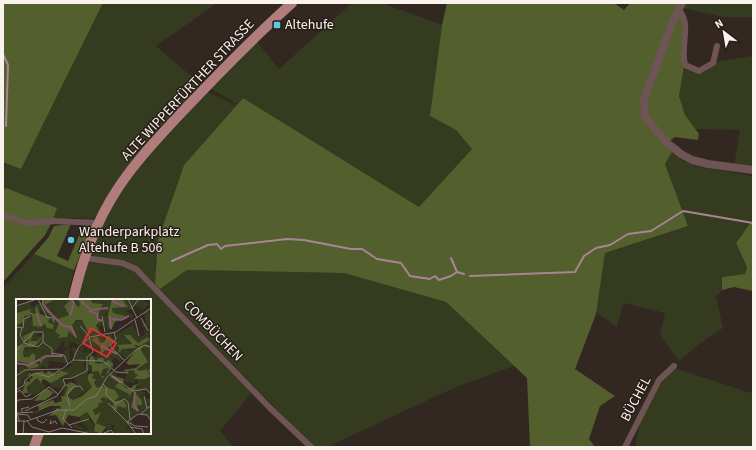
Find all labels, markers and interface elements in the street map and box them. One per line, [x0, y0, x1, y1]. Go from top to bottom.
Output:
north arrow [704, 12, 744, 52]
street label: ALTE WIPPERFÜRTHER STRASSE [117, 15, 259, 165]
place label: Altehufe [285, 15, 334, 35]
text: N [712, 16, 726, 32]
marker: Altehufe [272, 20, 282, 30]
place label: Wanderparkplatz Altehufe B 506 [79, 222, 179, 258]
marker: Wanderparkplatz Altehufe B 506 [66, 235, 76, 245]
street label: COMBÜCHEN [179, 296, 247, 366]
inset map [16, 299, 151, 434]
street label: BÜCHEL [616, 373, 656, 425]

